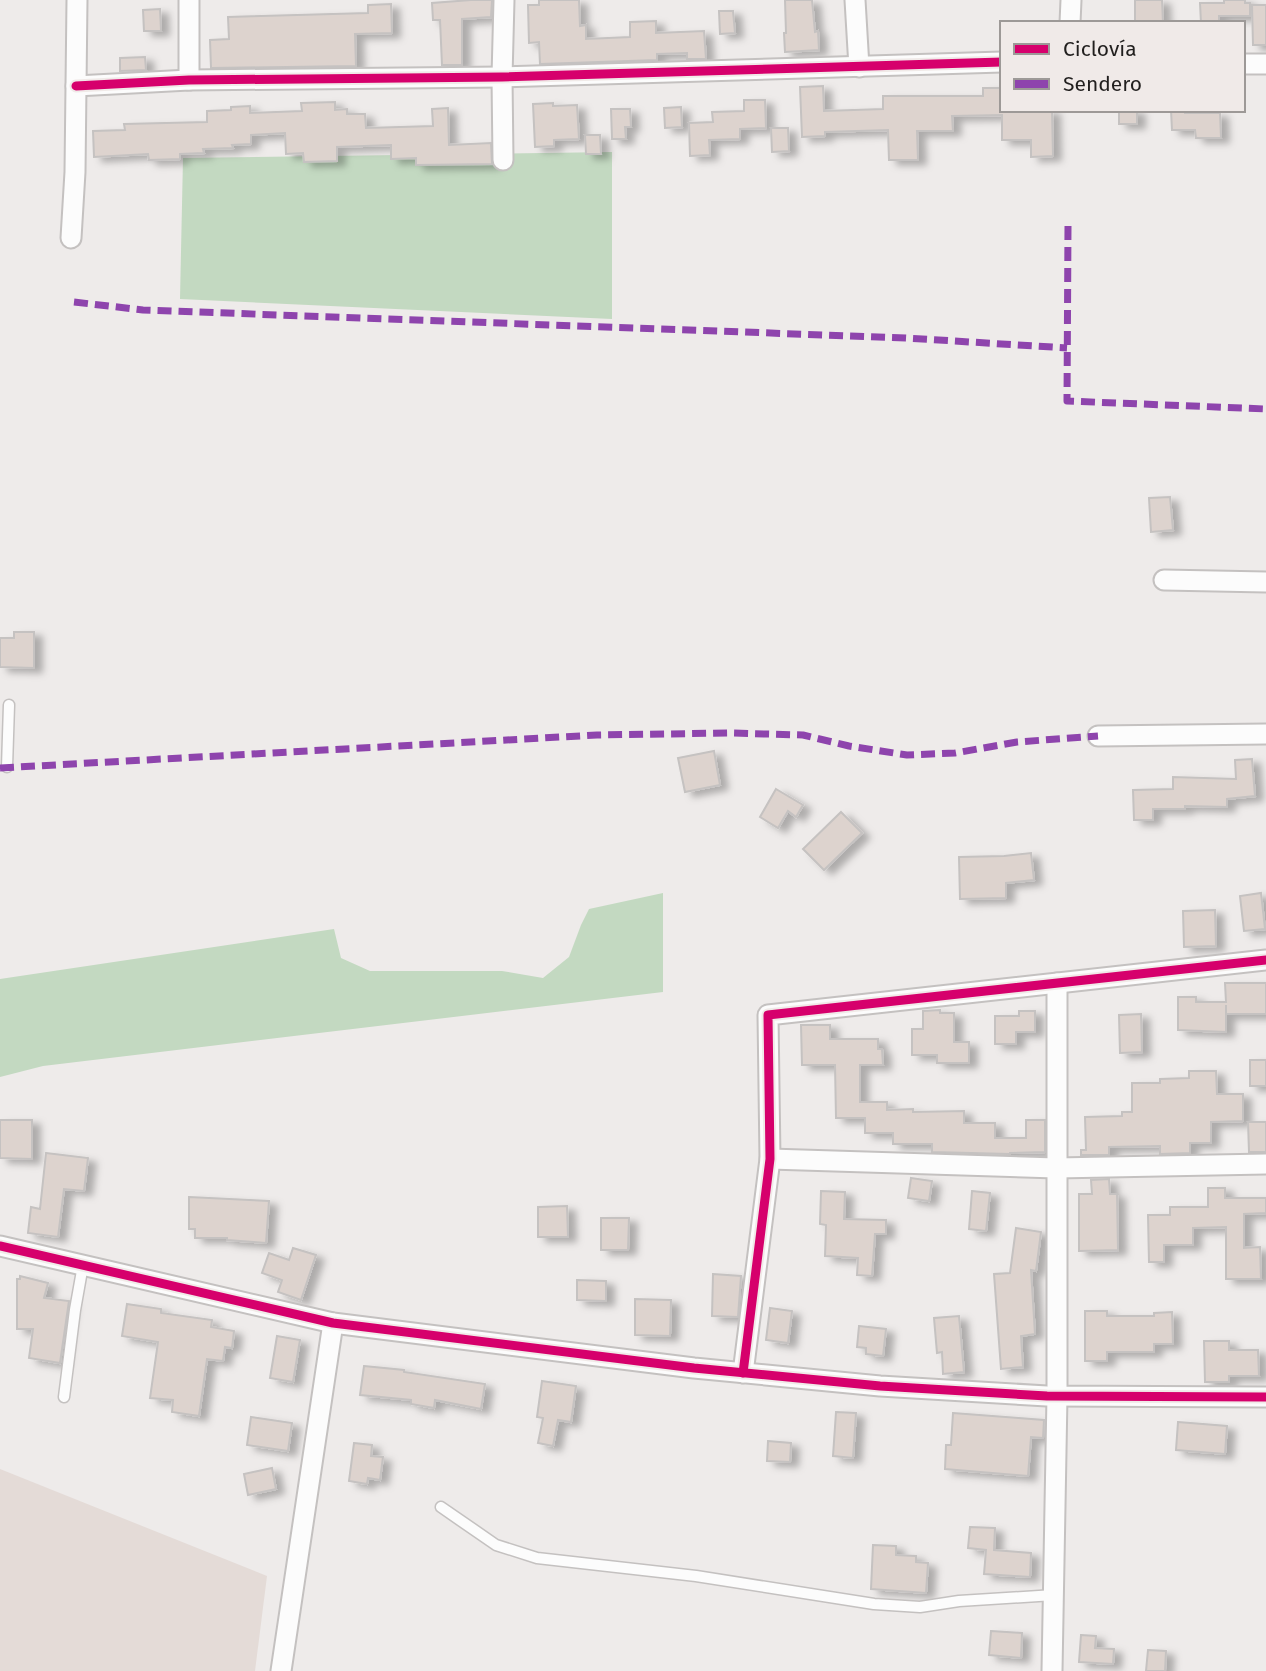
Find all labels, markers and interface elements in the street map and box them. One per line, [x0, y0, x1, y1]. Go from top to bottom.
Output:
legend [1000, 21, 1245, 112]
text: Ciclovía [1063, 36, 1137, 62]
text: Sendero [1063, 71, 1142, 97]

